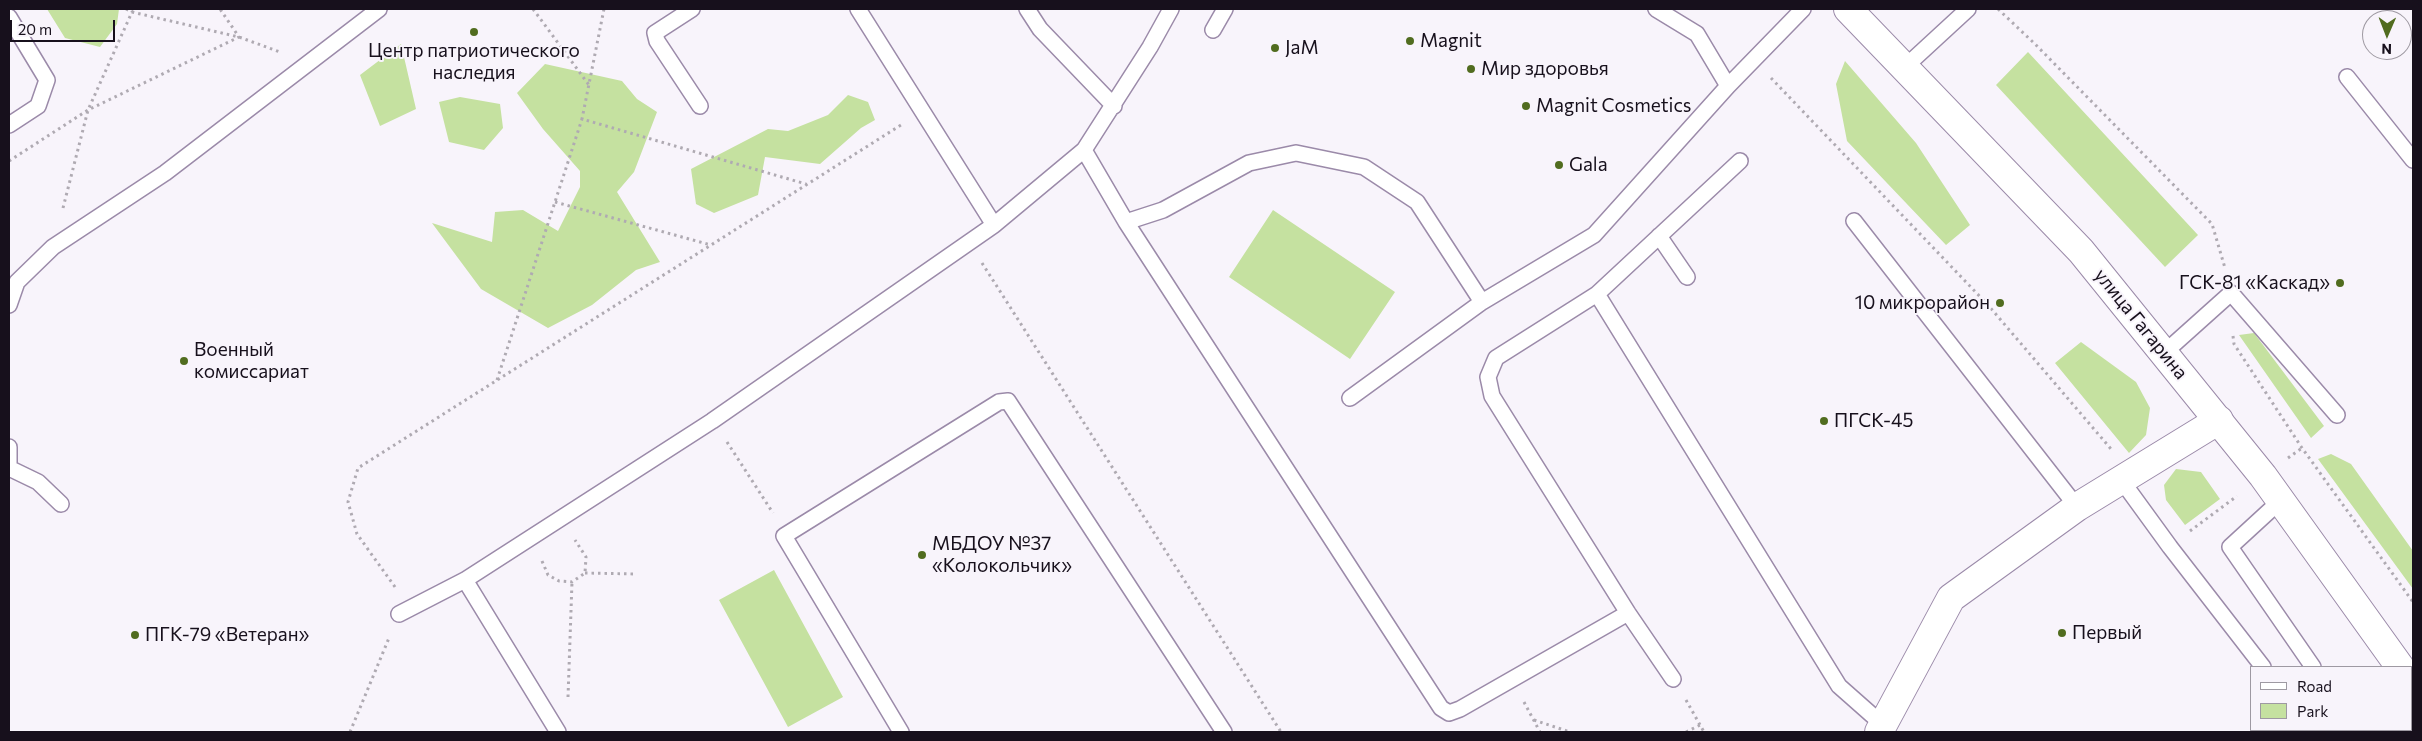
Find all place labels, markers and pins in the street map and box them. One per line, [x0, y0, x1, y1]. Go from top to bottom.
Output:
marker: Центр патриотического наследия [468, 26, 480, 38]
place label: Magnit [1420, 30, 1482, 52]
marker: Magnit [1404, 35, 1416, 47]
place label: JaM [1285, 37, 1319, 59]
place label: Центр патриотического наследия [368, 40, 580, 84]
marker: JaM [1269, 42, 1281, 54]
place label: Мир здоровья [1481, 58, 1609, 80]
marker: Мир здоровья [1465, 63, 1477, 75]
place label: Magnit Cosmetics [1536, 95, 1691, 117]
marker: Magnit Cosmetics [1520, 100, 1532, 112]
place label: Gala [1569, 154, 1608, 176]
marker: Gala [1553, 159, 1565, 171]
place label: ГСК-81 «Каскад» [2179, 272, 2330, 294]
marker: ГСК-81 «Каскад» [2334, 277, 2346, 289]
place label: 10 микрорайон [1855, 292, 1990, 314]
marker: 10 микрорайон [1994, 297, 2006, 309]
place label: Военный комиссариат [194, 339, 309, 383]
marker: Военный комиссариат [178, 355, 190, 367]
place label: ПГСК-45 [1834, 410, 1913, 432]
marker: ПГСК-45 [1818, 415, 1830, 427]
place label: МБДОУ №37 «Колокольчик» [932, 533, 1072, 577]
marker: МБДОУ №37 «Колокольчик» [916, 549, 928, 561]
place label: Первый [2072, 622, 2142, 644]
place label: ПГК-79 «Ветеран» [145, 624, 309, 646]
marker: Первый [2056, 627, 2068, 639]
marker: ПГК-79 «Ветеран» [129, 629, 141, 641]

